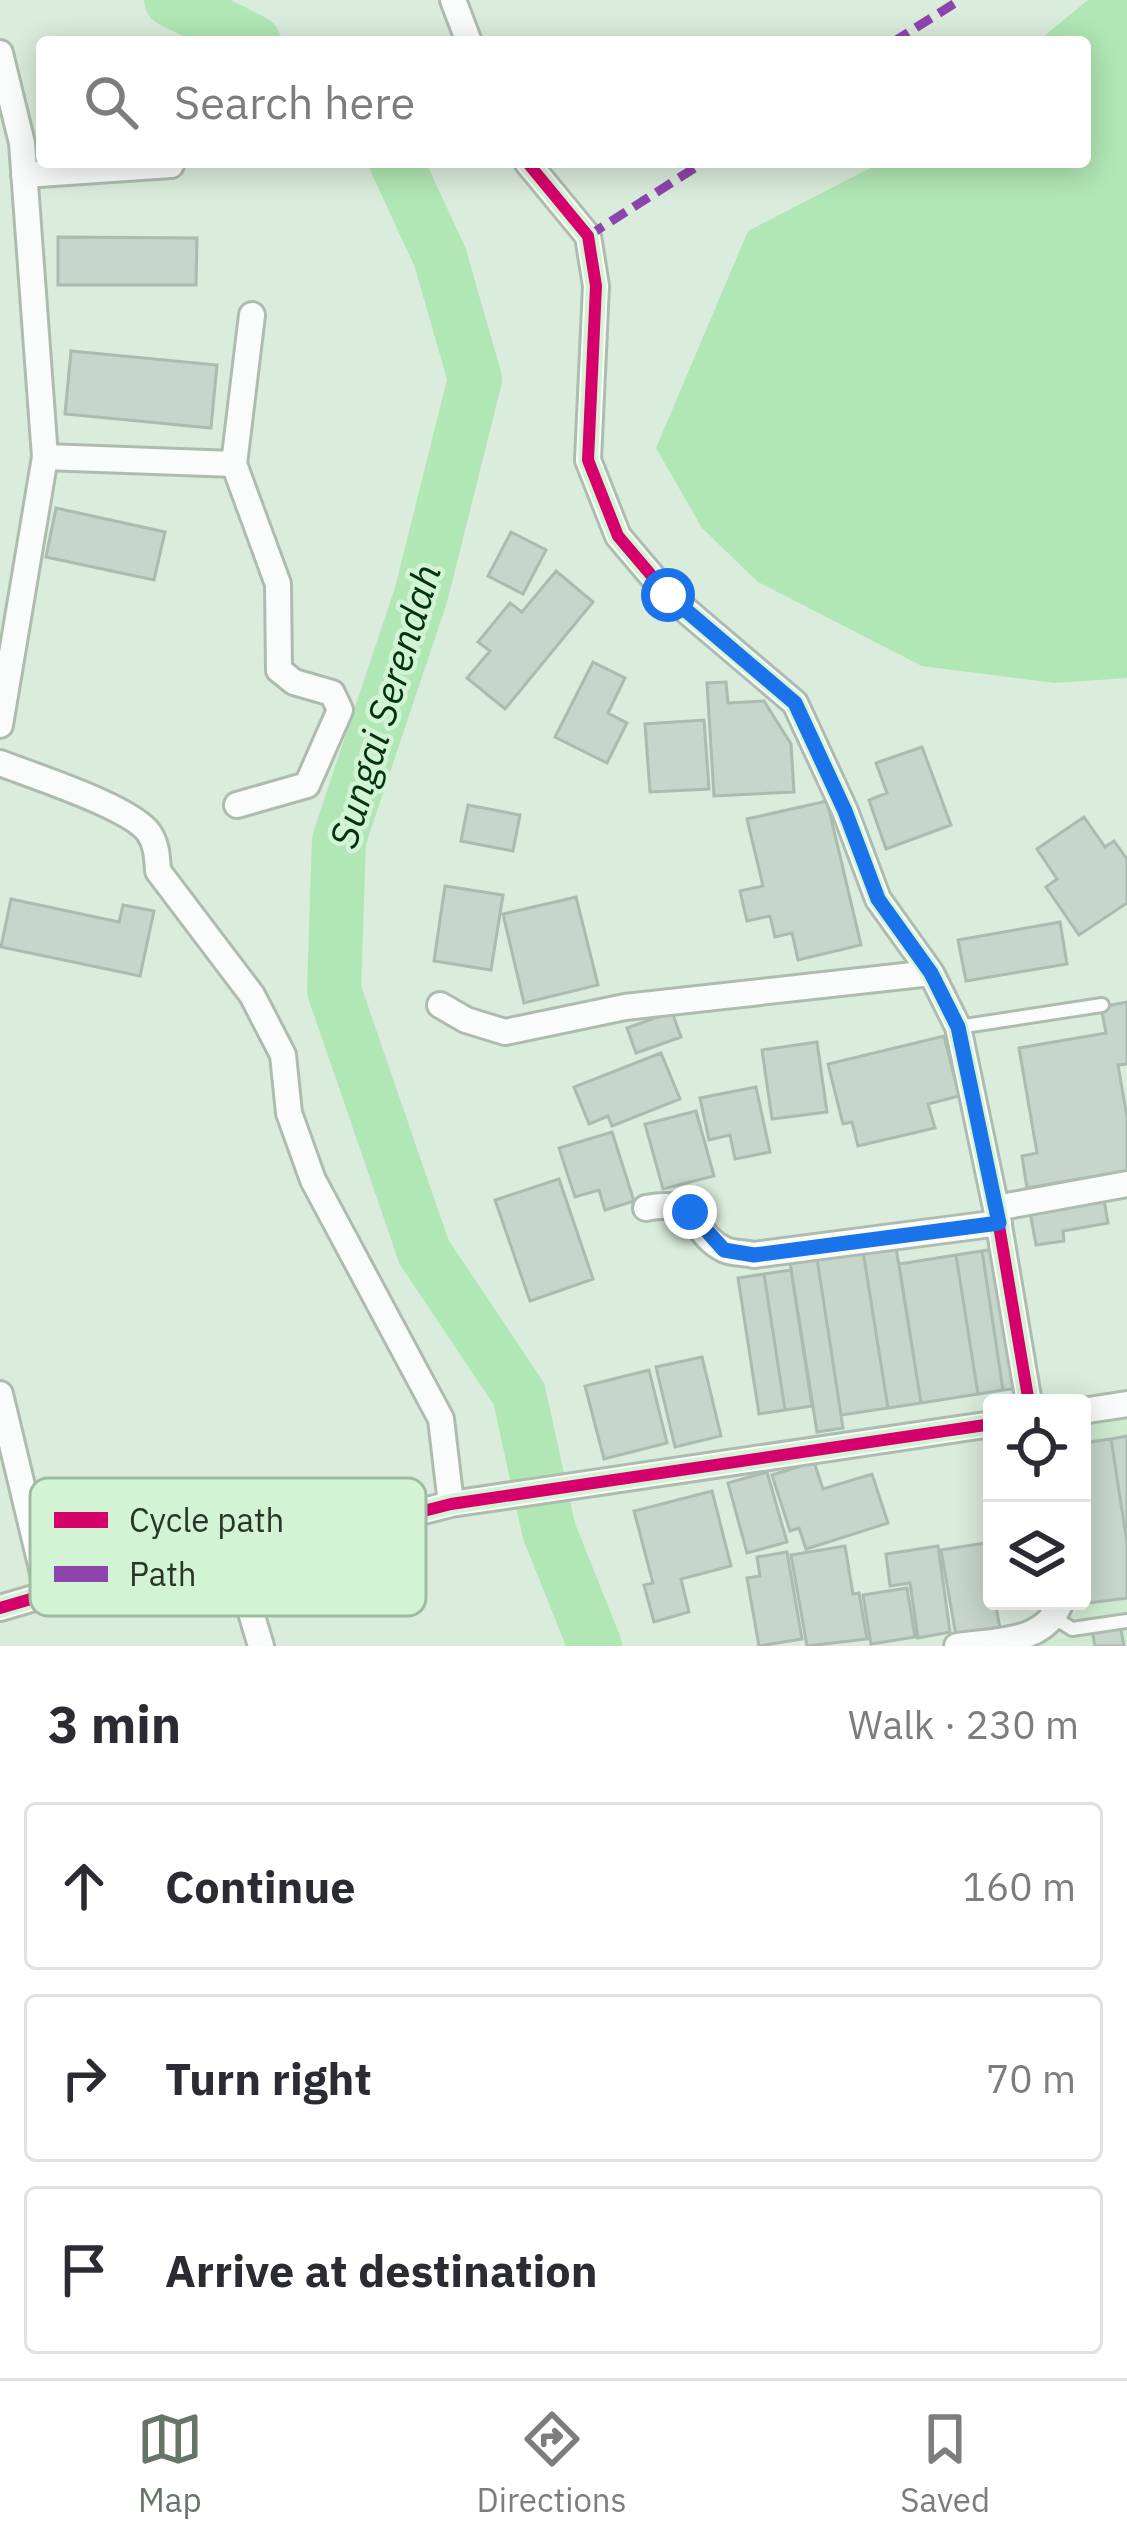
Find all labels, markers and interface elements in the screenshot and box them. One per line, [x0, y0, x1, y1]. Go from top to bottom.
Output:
search box [36, 36, 1091, 168]
icon: search [78, 69, 144, 135]
text: Search here [174, 73, 415, 131]
water label: Sungai Serendah [317, 558, 452, 854]
route start [641, 568, 695, 622]
route end [663, 1185, 717, 1239]
map controls [983, 1394, 1091, 1610]
button: locate [983, 1394, 1091, 1502]
legend [30, 1478, 426, 1616]
text: Cycle path [129, 1498, 284, 1541]
button: layers [983, 1502, 1091, 1610]
text: Path [129, 1552, 197, 1595]
text: 3 min [48, 1691, 181, 1757]
text: Walk · 230 m [848, 1699, 1079, 1750]
icon: ahead [51, 1853, 117, 1919]
text: Continue [165, 1857, 356, 1915]
text: 160 m [963, 1861, 1076, 1912]
icon: right [51, 2045, 117, 2111]
text: Turn right [165, 2049, 372, 2107]
text: 70 m [986, 2053, 1076, 2104]
icon: arrive [51, 2237, 117, 2303]
text: Arrive at destination [165, 2241, 598, 2299]
tab: Map [137, 2406, 203, 2521]
tab: Directions [477, 2406, 627, 2521]
tab: Saved [900, 2406, 990, 2521]

